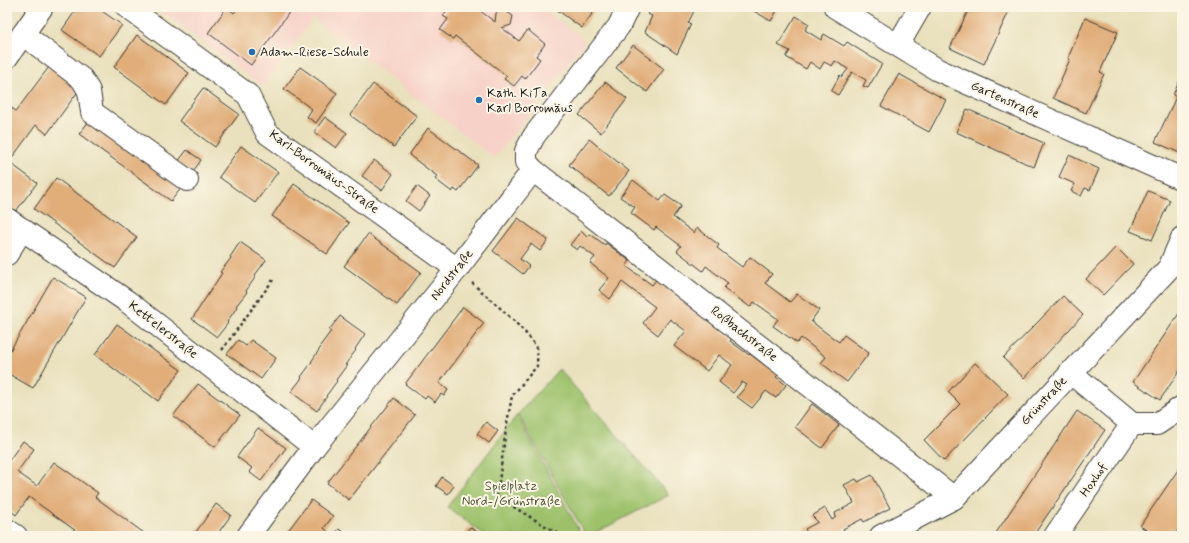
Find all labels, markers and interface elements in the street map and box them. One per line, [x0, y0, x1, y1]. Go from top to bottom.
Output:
place label: Adam-Riese-Schule [260, 44, 369, 61]
marker: Adam-Riese-Schule [247, 47, 257, 57]
street label: Gartenstraße [968, 77, 1042, 123]
place label: Kath. KiTa Karl Borromäus [487, 85, 573, 117]
marker: Kath. KiTa Karl Borromäus [474, 95, 484, 105]
street label: Karl-Borromäus-Straße [266, 126, 382, 218]
street label: Nordstraße [427, 246, 477, 304]
street label: Kettelerstraße [125, 297, 201, 363]
street label: Roßbachstraße [707, 302, 781, 366]
street label: Grünstraße [1017, 373, 1071, 429]
street label: Hoxhof [1076, 459, 1112, 500]
park label: Spielplatz Nord-/Grünstraße [462, 478, 560, 510]

